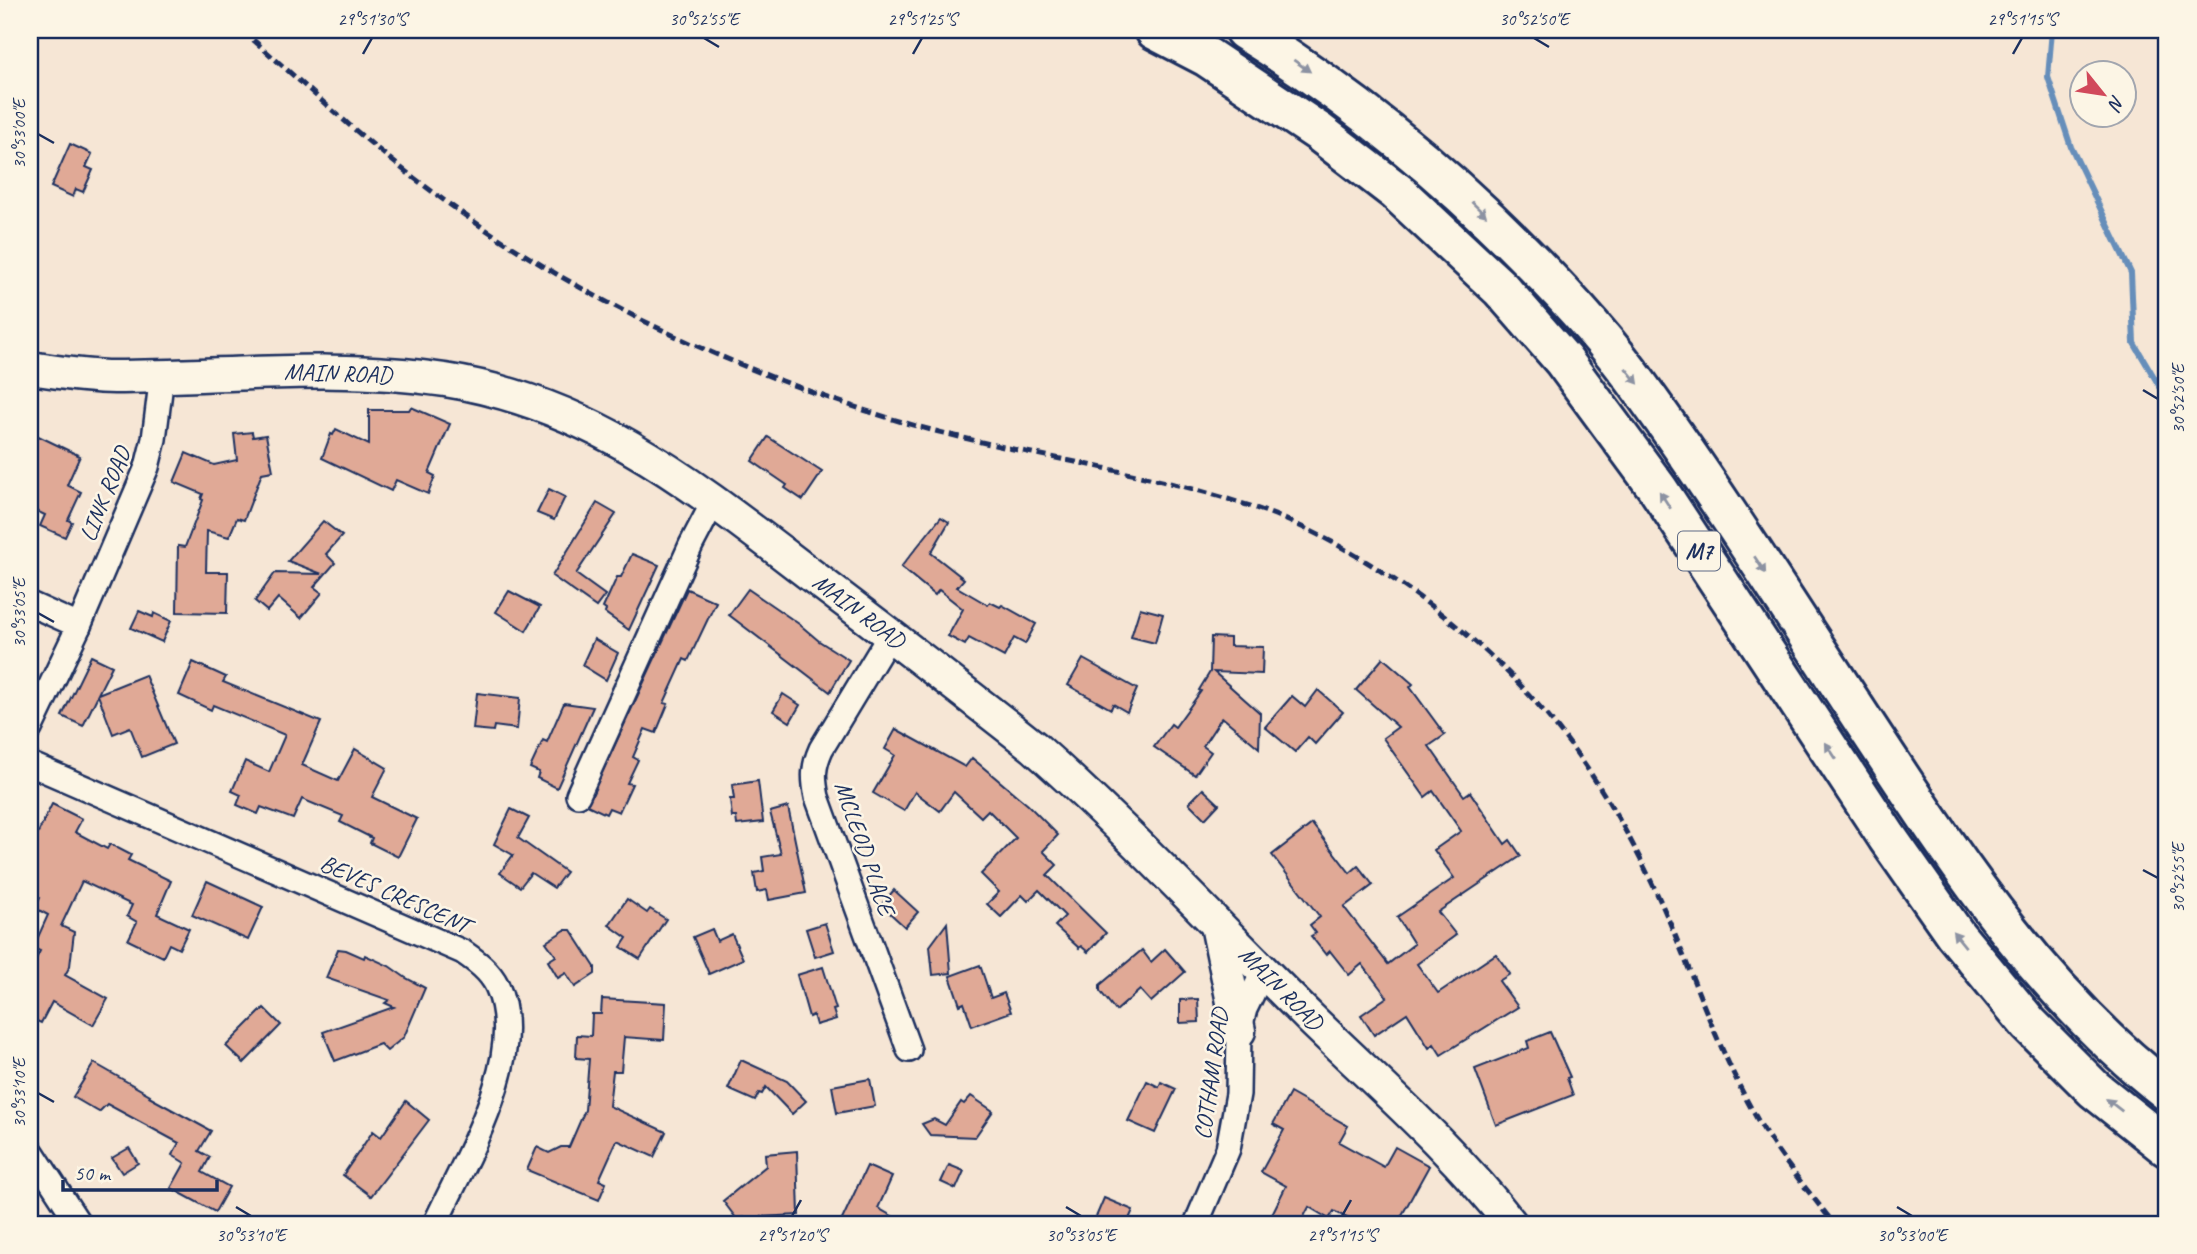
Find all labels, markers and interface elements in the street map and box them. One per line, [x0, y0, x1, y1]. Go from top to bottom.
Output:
text: 29°51'30"S [338, 8, 410, 30]
text: 30°52'55"E [669, 8, 741, 30]
text: 29°51'25"S [888, 8, 960, 30]
text: 30°52'50"E [1499, 8, 1571, 30]
text: 29°51'15"S [1988, 8, 2060, 30]
one-way arrow [1293, 59, 1311, 73]
north arrow [2068, 60, 2138, 130]
text: N [2102, 91, 2130, 116]
text: 30°53'00"E [8, 97, 30, 169]
one-way arrow [1470, 200, 1487, 216]
street label: MAIN ROAD [284, 356, 394, 390]
text: 30°52'50"E [2167, 362, 2189, 434]
one-way arrow [1624, 368, 1639, 385]
street label: LINK ROAD [72, 440, 138, 546]
one-way arrow [1659, 490, 1672, 509]
road number: M7 [1678, 531, 1720, 570]
one-way arrow [1753, 555, 1766, 574]
street label: MAIN ROAD [807, 567, 913, 657]
text: 30°53'05"E [8, 576, 30, 648]
one-way arrow [1824, 741, 1837, 761]
street label: MCLEOD PLACE [828, 777, 903, 922]
text: 30°52'55"E [2167, 841, 2189, 913]
street label: BEVES CRESCENT [316, 848, 480, 943]
one-way arrow [1951, 930, 1966, 948]
street label: MAIN ROAD [1232, 939, 1331, 1038]
street label: COTHAM ROAD [1187, 1004, 1235, 1141]
text: 30°53'10"E [8, 1056, 30, 1128]
one-way arrow [2105, 1097, 2123, 1112]
scale bar [63, 1149, 217, 1193]
text: 50 m [74, 1160, 112, 1186]
text: 30°53'10"E [216, 1224, 288, 1246]
text: 29°51'20"S [758, 1224, 830, 1246]
text: 30°53'05"E [1046, 1224, 1118, 1246]
text: 29°51'15"S [1308, 1224, 1380, 1246]
text: 30°53'00"E [1877, 1224, 1949, 1246]

